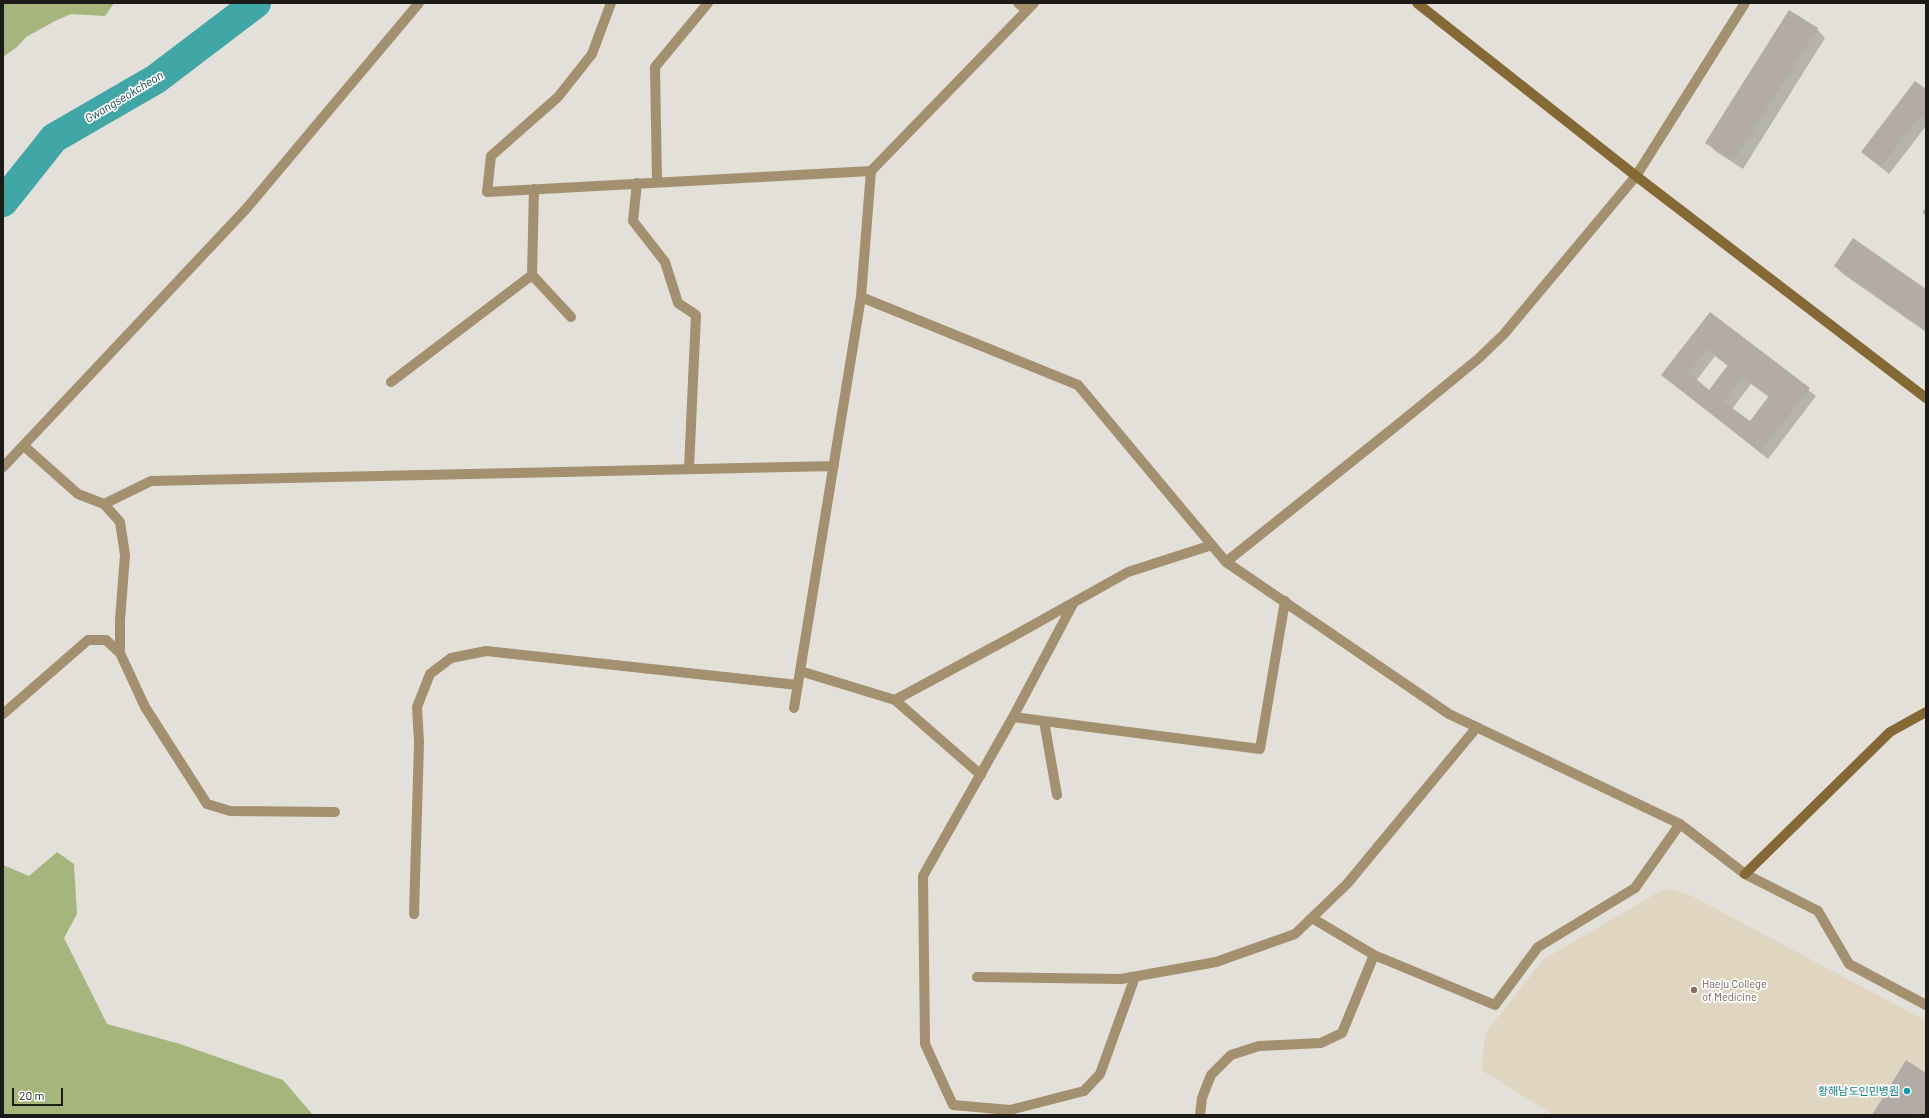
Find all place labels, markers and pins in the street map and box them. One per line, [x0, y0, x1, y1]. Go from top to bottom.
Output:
place label: Haeju College of Medicine [1702, 977, 1767, 1003]
marker: Haeju College of Medicine [1689, 985, 1699, 995]
place label: 황해남도인민병원 [1818, 1084, 1899, 1098]
marker: 황해남도인민병원 [1902, 1086, 1912, 1096]

